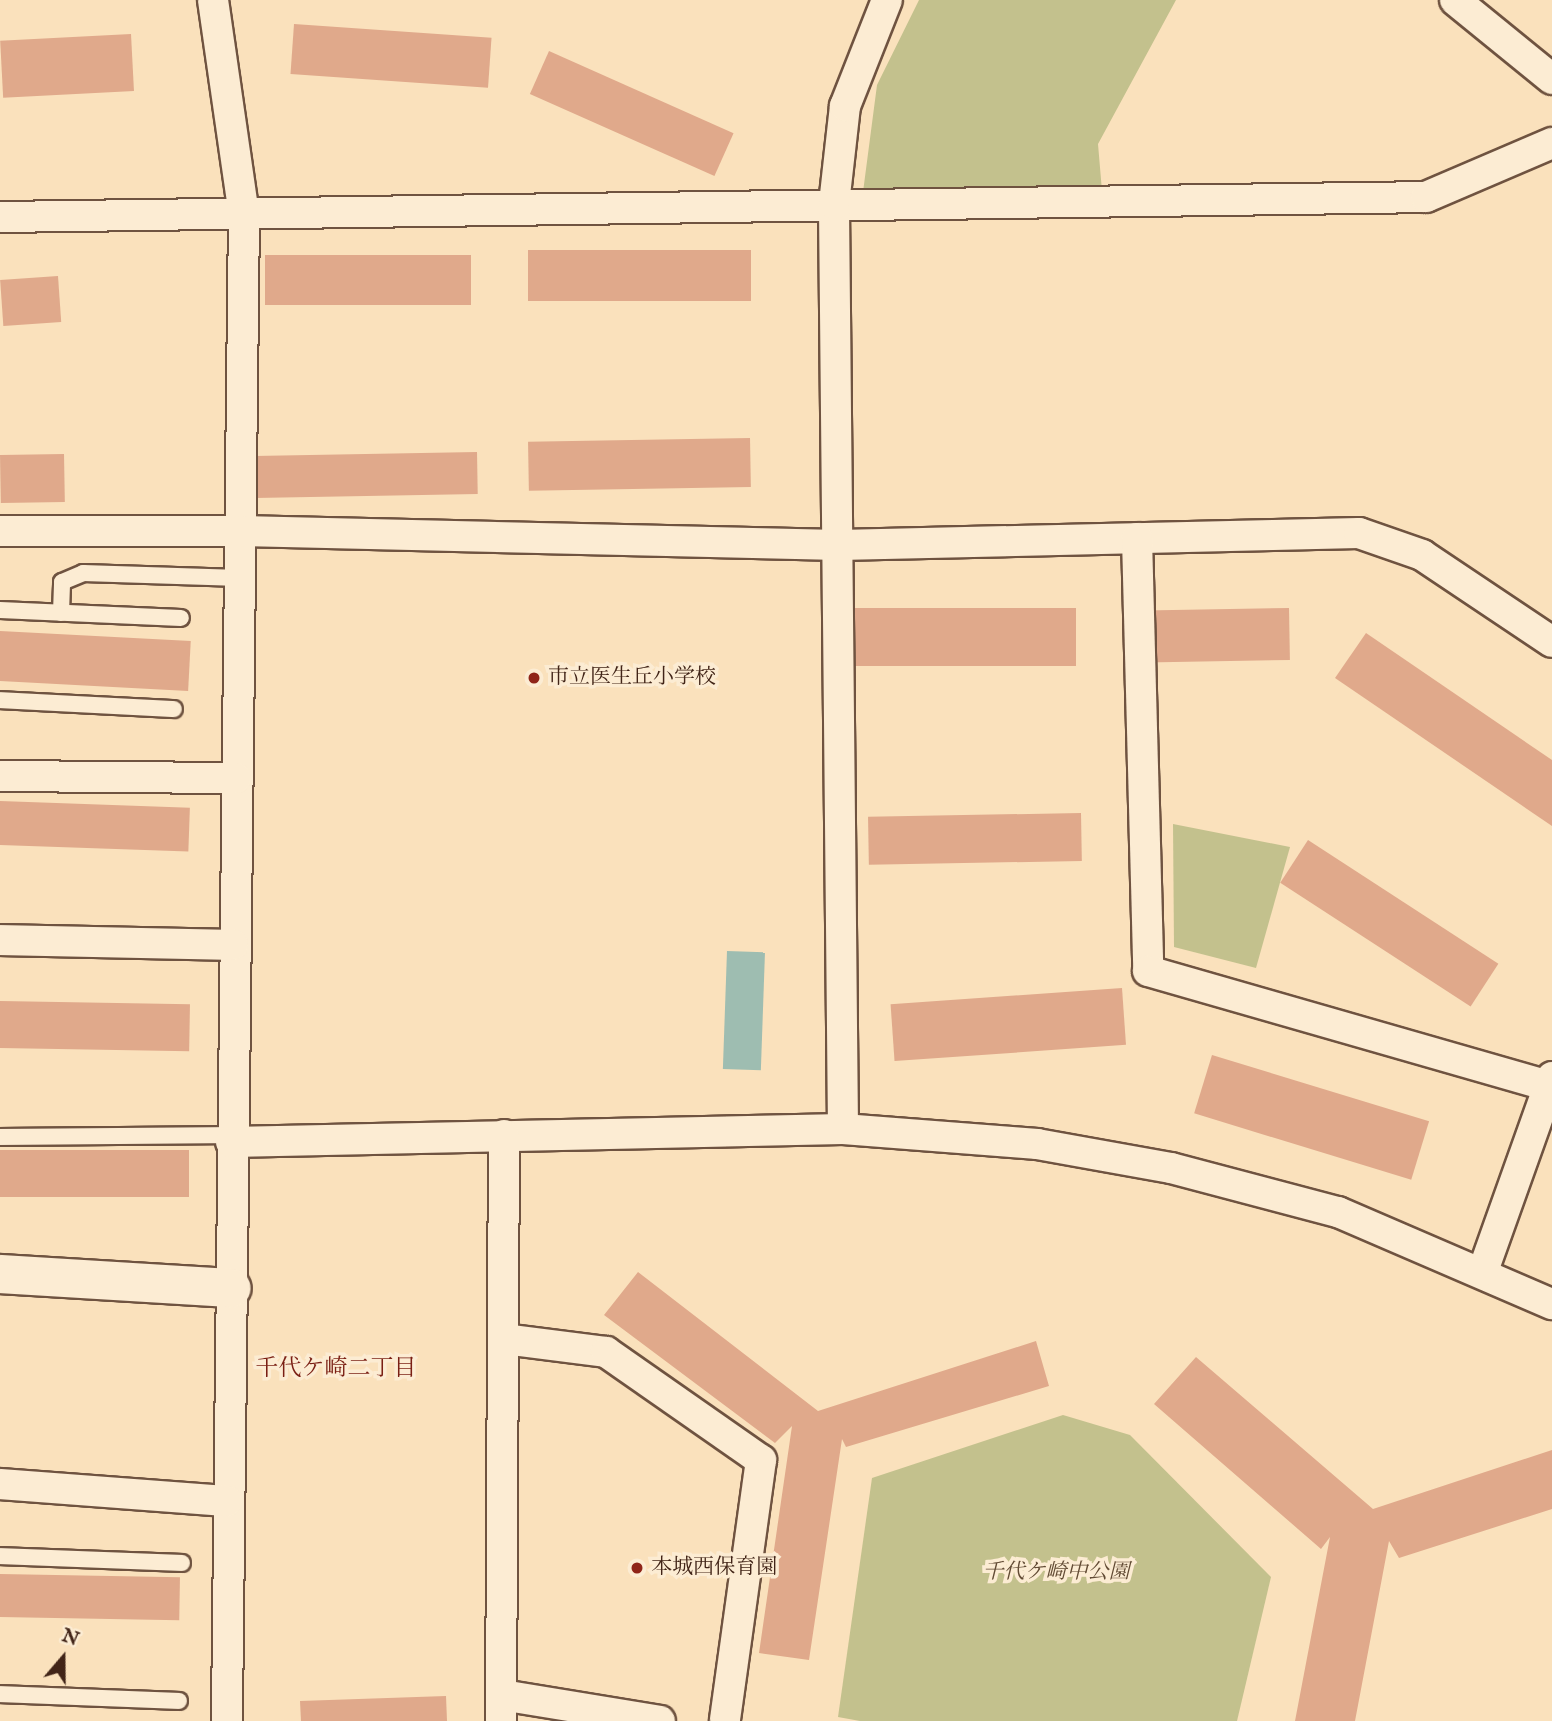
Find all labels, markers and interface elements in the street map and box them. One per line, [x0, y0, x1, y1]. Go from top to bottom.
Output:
place label: 市立医生丘小学校 [548, 665, 716, 691]
marker: 市立医生丘小学校 [526, 670, 542, 686]
district label: 千代ケ崎二丁目 [256, 1355, 416, 1383]
place label: 本城西保育園 [651, 1555, 777, 1581]
marker: 本城西保育園 [629, 1560, 645, 1576]
park label: 千代ケ崎中公園 [983, 1560, 1129, 1586]
north arrow [28, 1623, 98, 1693]
text: N [58, 1624, 82, 1652]

